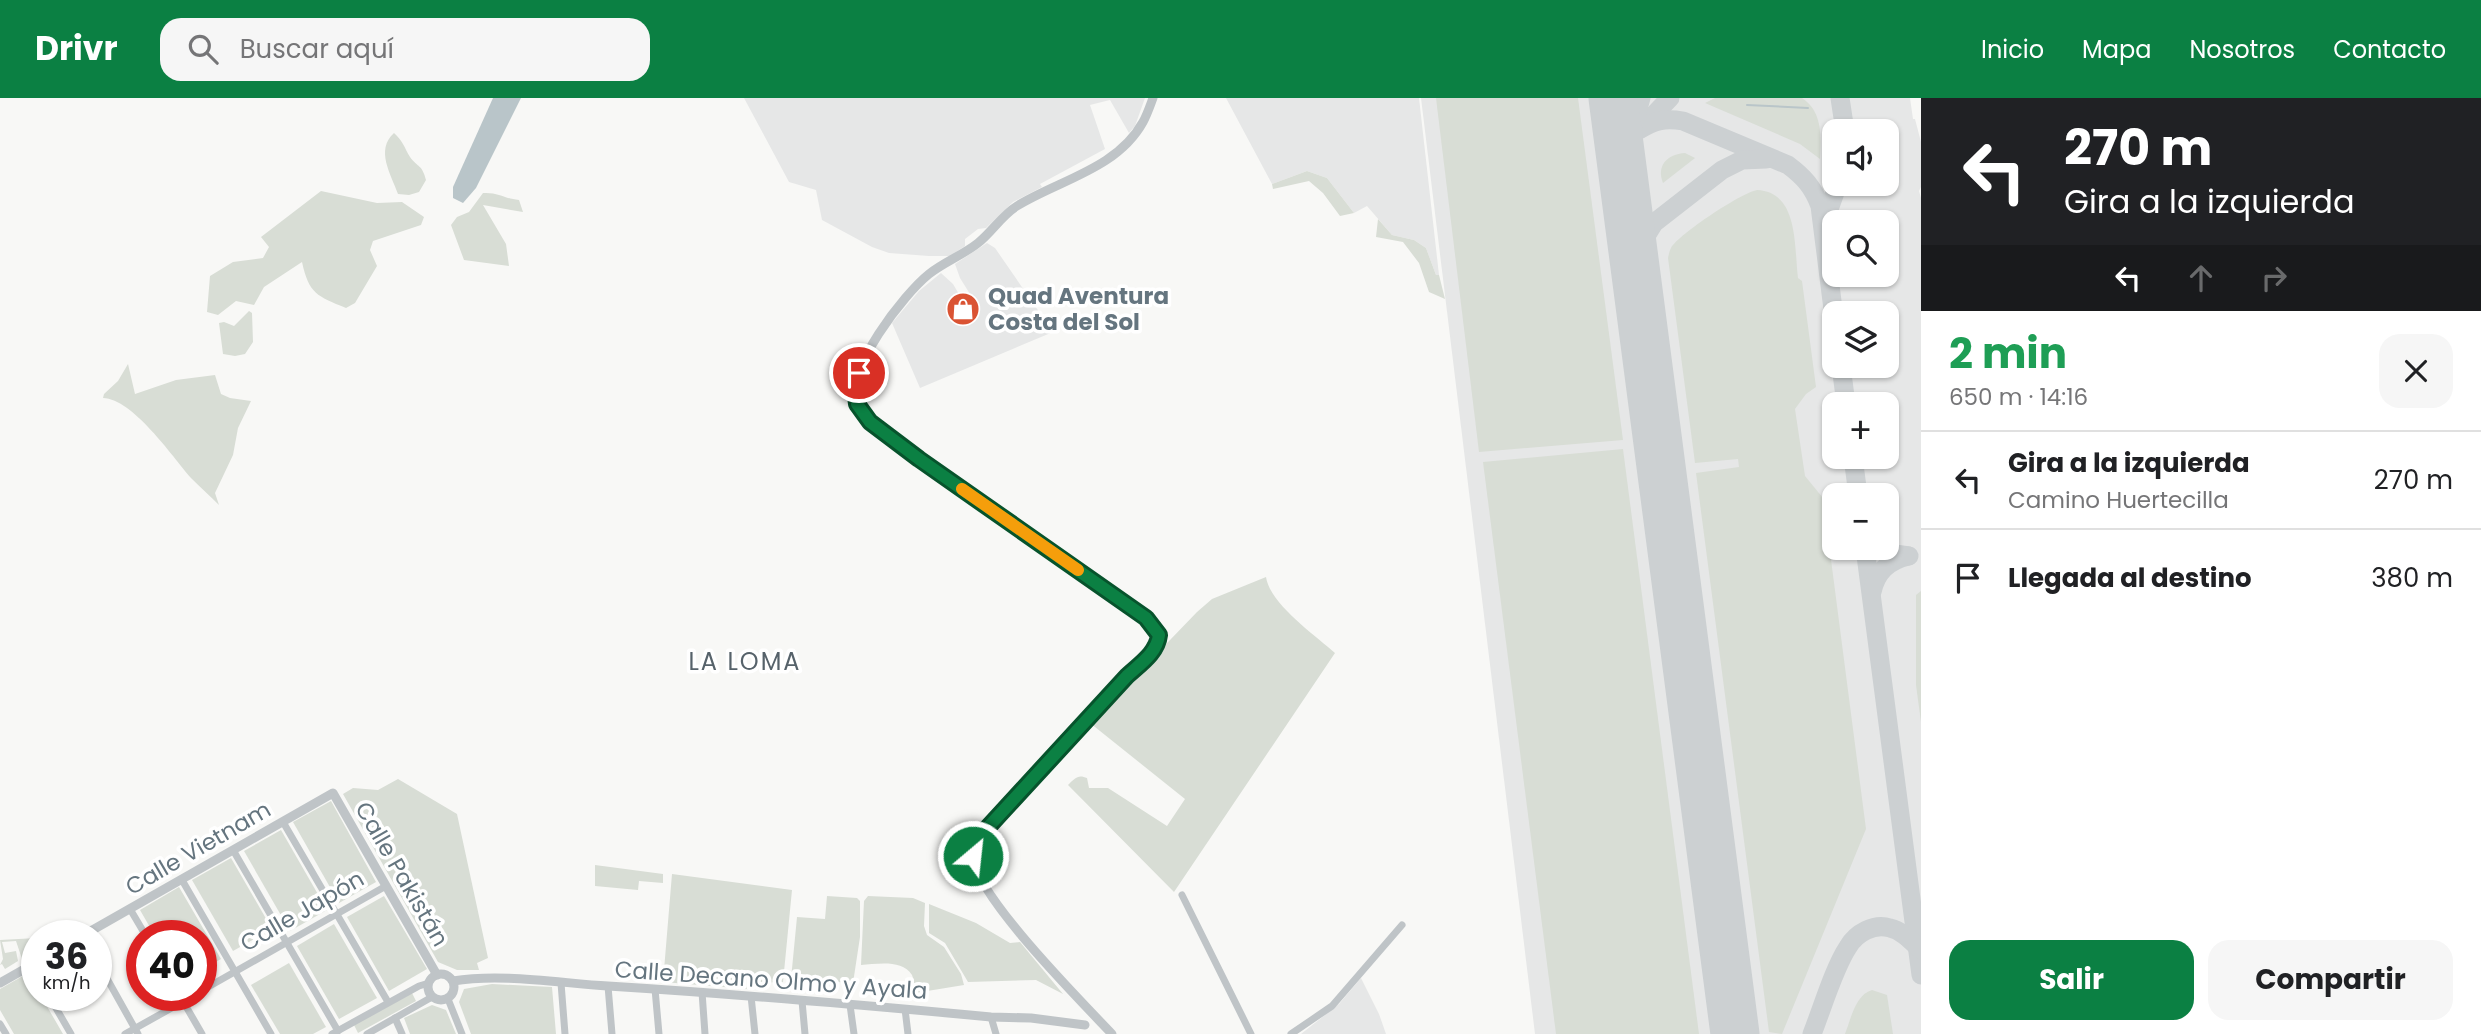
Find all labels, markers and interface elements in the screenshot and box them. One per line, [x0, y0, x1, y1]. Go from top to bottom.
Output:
search box [160, 18, 650, 81]
text: Drivr [35, 25, 118, 72]
icon: search [184, 30, 222, 68]
text: Buscar aquí [240, 31, 394, 67]
text: Inicio [1981, 33, 2044, 66]
text: Mapa [2082, 33, 2151, 66]
text: Nosotros [2189, 33, 2295, 66]
text: Contacto [2333, 33, 2446, 66]
text: 270 m [2064, 114, 2212, 182]
map controls [1822, 119, 1899, 560]
button: sound [1822, 119, 1899, 196]
icon: left [1949, 126, 2040, 217]
text: Gira a la izquierda [2064, 179, 2355, 224]
button: search [1822, 210, 1899, 287]
icon: left [2109, 259, 2147, 297]
icon: ahead [2182, 259, 2220, 297]
icon: right [2255, 259, 2293, 297]
place label: Quad Aventura Costa del Sol [988, 280, 1169, 338]
shop icon: Quad Aventura Costa del Sol [944, 290, 982, 328]
button: layers [1822, 301, 1899, 378]
text: 2 min [1949, 324, 2067, 383]
button: close [2379, 334, 2453, 408]
pin [829, 343, 889, 403]
icon: arrive [840, 354, 878, 392]
text: 650 m · 14:16 [1949, 381, 2088, 413]
button: + [1822, 392, 1899, 469]
text: Gira a la izquierda [2008, 445, 2250, 481]
icon: left [1949, 461, 1987, 499]
text: 270 m [2374, 462, 2453, 498]
button: − [1822, 483, 1899, 560]
text: Camino Huertecilla [2008, 484, 2229, 516]
icon: arrive [1949, 559, 1987, 597]
text: Llegada al destino [2008, 560, 2252, 596]
text: 380 m [2371, 560, 2453, 596]
district label: LA LOMA [688, 645, 802, 678]
street label: Calle Vietnam [119, 793, 277, 903]
street label: Calle Pakistán [348, 796, 456, 952]
position arrow [936, 819, 1010, 893]
street label: Calle Japón [234, 863, 370, 959]
speed limit sign: 40 [126, 920, 217, 1011]
text: 36 [45, 932, 88, 981]
button: Salir [1949, 940, 2194, 1020]
button: Compartir [2208, 940, 2453, 1020]
street label: Calle Decano Olmo y Ayala [614, 953, 928, 1007]
text: km/h [43, 970, 90, 995]

